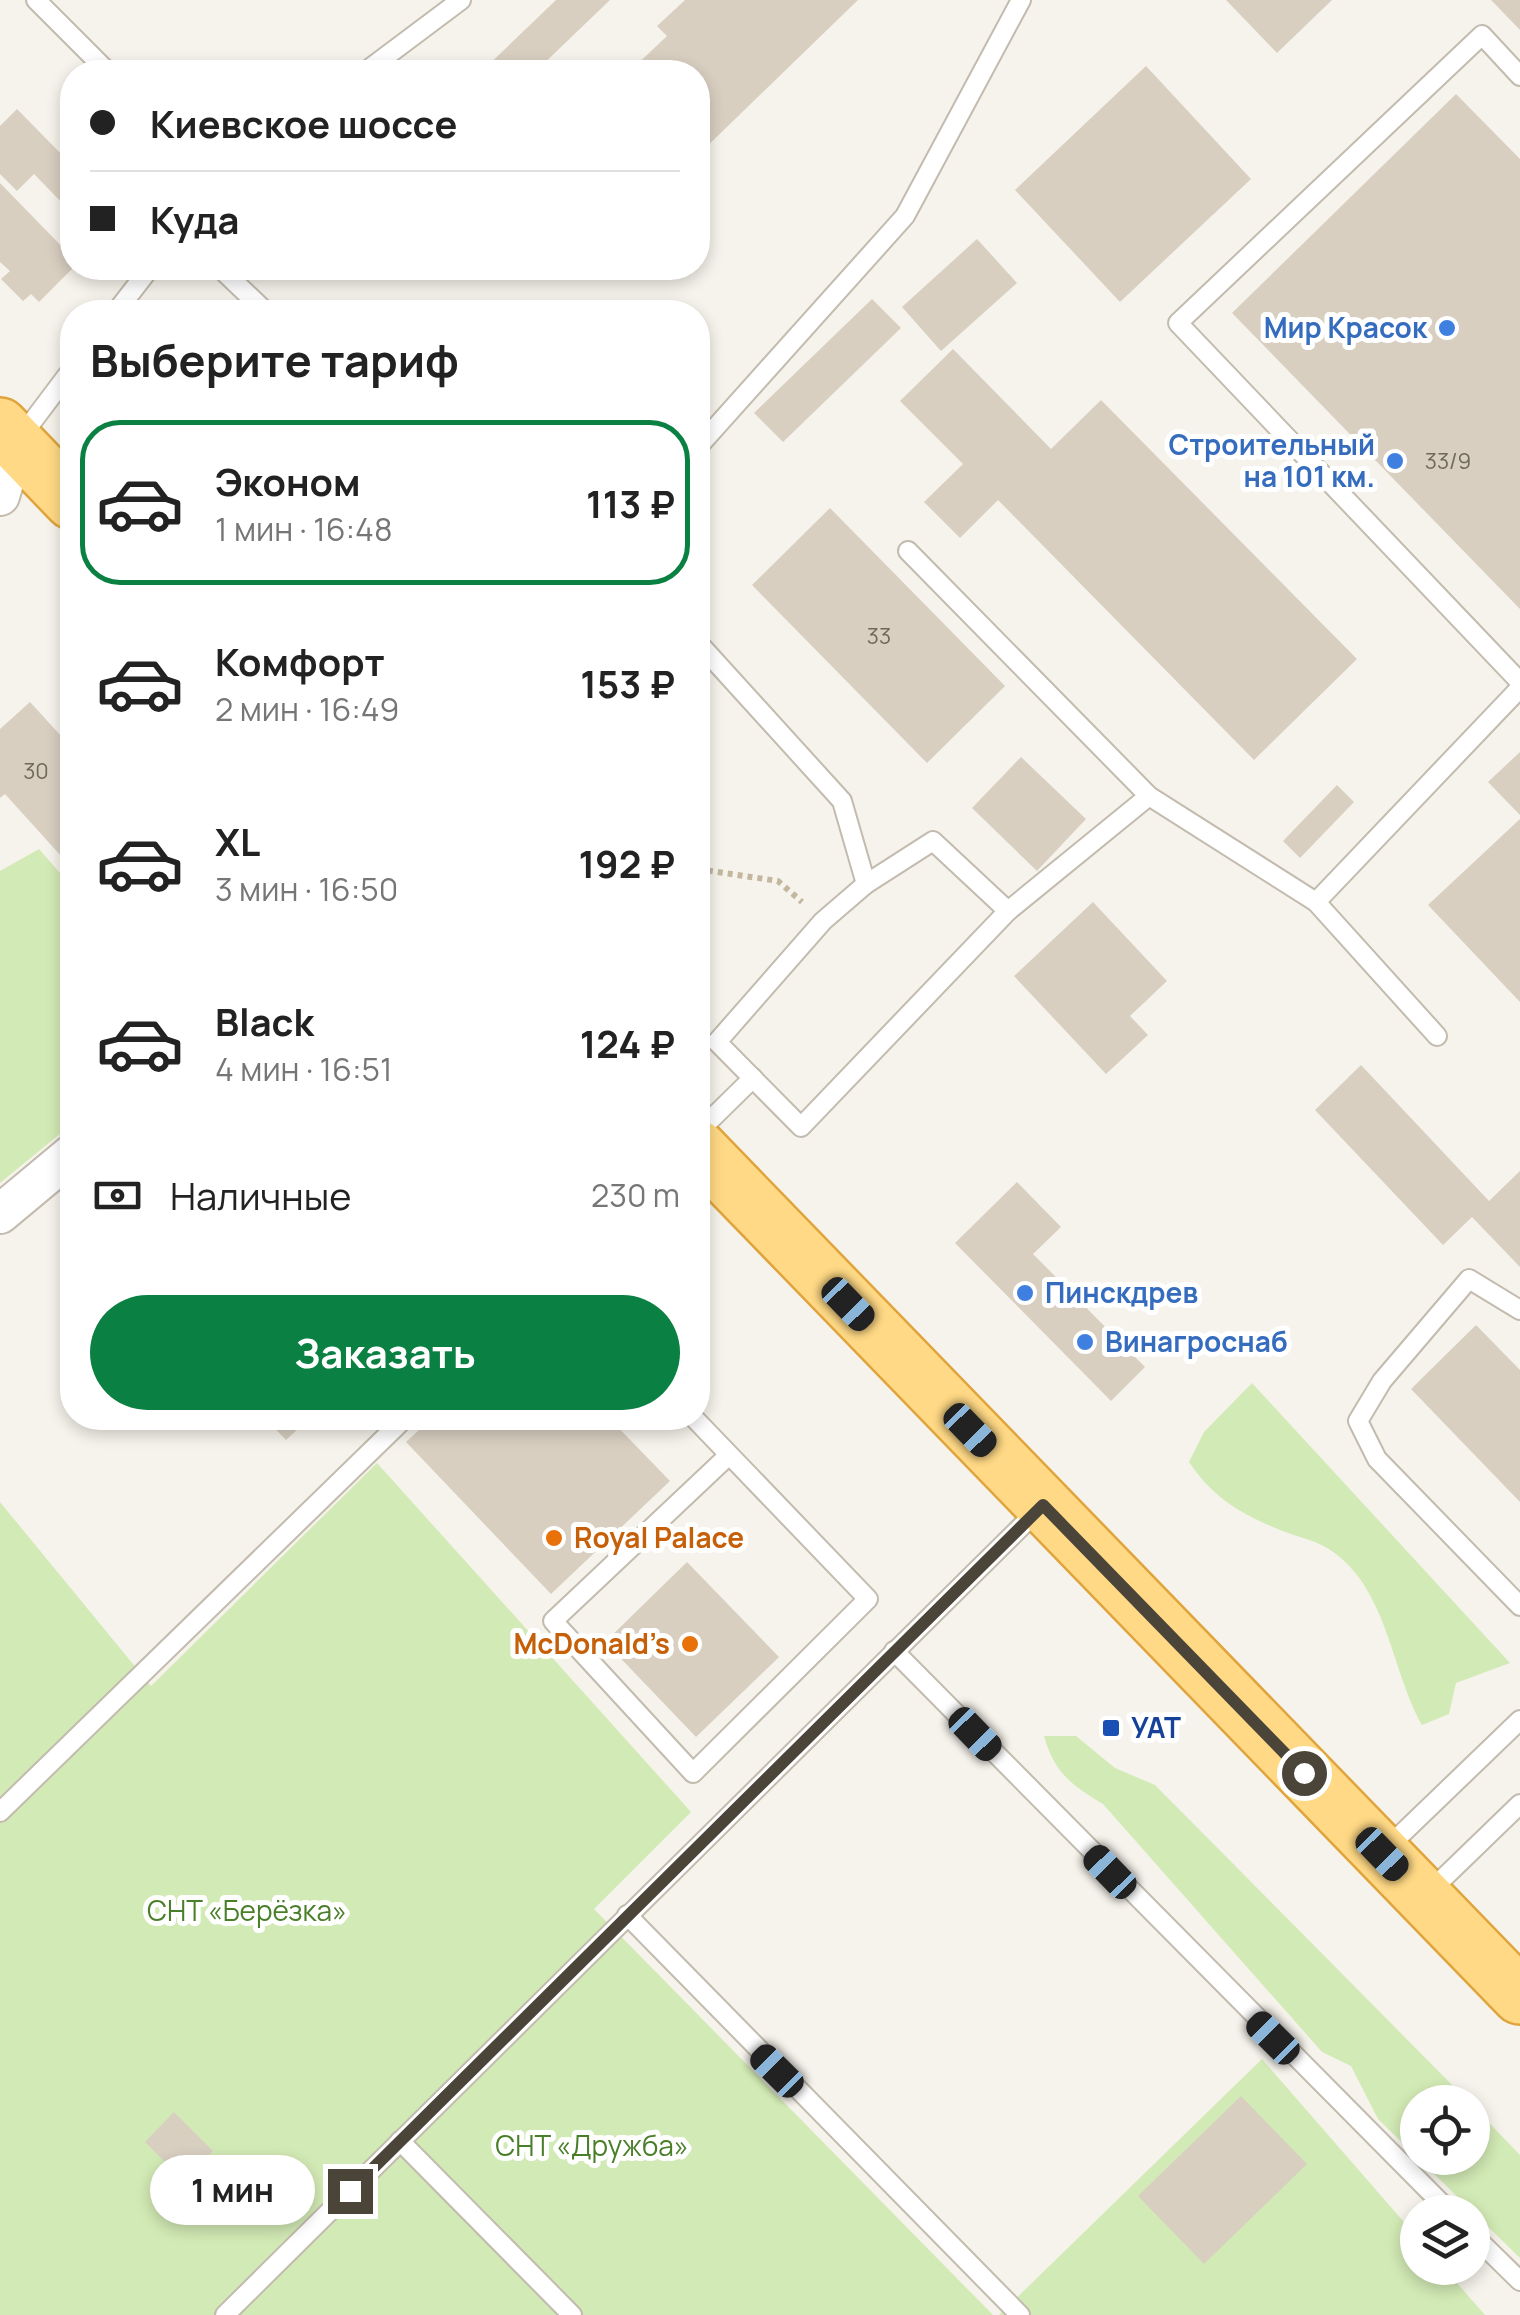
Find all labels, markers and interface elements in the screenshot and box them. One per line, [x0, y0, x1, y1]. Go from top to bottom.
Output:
text: Киевское шоссе [150, 97, 457, 149]
text: Куда [150, 193, 239, 245]
place label: Мир Красок [1264, 308, 1428, 346]
marker: Мир Красок [1436, 317, 1458, 339]
text: Выберите тариф [90, 329, 459, 391]
place label: Строительный на 101 км. [1169, 425, 1375, 495]
house number: 33/9 [1425, 446, 1471, 476]
marker: Строительный на 101 км. [1384, 450, 1406, 472]
text: Эконом [215, 455, 361, 507]
icon: car [95, 458, 185, 548]
text: 113 ₽ [586, 477, 675, 529]
text: 1 мин · 16:48 [215, 507, 393, 551]
house number: 33 [867, 621, 891, 651]
text: Комфорт [215, 635, 385, 687]
icon: car [95, 638, 185, 728]
text: 153 ₽ [580, 657, 675, 709]
text: 2 мин · 16:49 [215, 687, 399, 731]
house number: 30 [23, 756, 49, 786]
text: XL [215, 815, 260, 867]
icon: car [95, 818, 185, 908]
text: 192 ₽ [578, 837, 675, 889]
text: 3 мин · 16:50 [215, 867, 398, 911]
text: Black [215, 995, 314, 1047]
icon: car [95, 998, 185, 1088]
text: 124 ₽ [580, 1017, 675, 1069]
text: 4 мин · 16:51 [215, 1047, 392, 1091]
icon: cash [90, 1168, 145, 1223]
text: Наличные [170, 1169, 351, 1221]
text: 230 m [591, 1173, 680, 1217]
car [816, 1272, 880, 1336]
place label: Пинскдрев [1045, 1273, 1198, 1311]
marker: Пинскдрев [1014, 1282, 1036, 1304]
button: Заказать [90, 1295, 680, 1410]
place label: Винагроснаб [1105, 1322, 1288, 1360]
marker: Винагроснаб [1074, 1331, 1096, 1353]
car [938, 1398, 1002, 1462]
place label: Royal Palace [574, 1518, 744, 1556]
marker: Royal Palace [543, 1527, 565, 1549]
place label: McDonald’s [513, 1624, 670, 1662]
marker: McDonald’s [679, 1633, 701, 1655]
car [943, 1702, 1007, 1766]
place label: УАТ [1131, 1708, 1181, 1746]
marker: УАТ [1100, 1717, 1122, 1739]
route start [1282, 1751, 1327, 1796]
car [1350, 1822, 1414, 1886]
car [1078, 1840, 1142, 1904]
park label: СНТ «Берёзка» [147, 1891, 347, 1929]
car [1241, 2006, 1305, 2070]
car [745, 2039, 809, 2103]
map controls [1400, 2085, 1490, 2285]
button: locate [1400, 2085, 1490, 2175]
park label: СНТ «Дружба» [495, 2126, 689, 2164]
callout: 1 мин [150, 2156, 315, 2226]
text: 1 мин [191, 2168, 274, 2212]
route end [328, 2169, 373, 2214]
button: layers [1400, 2195, 1490, 2285]

